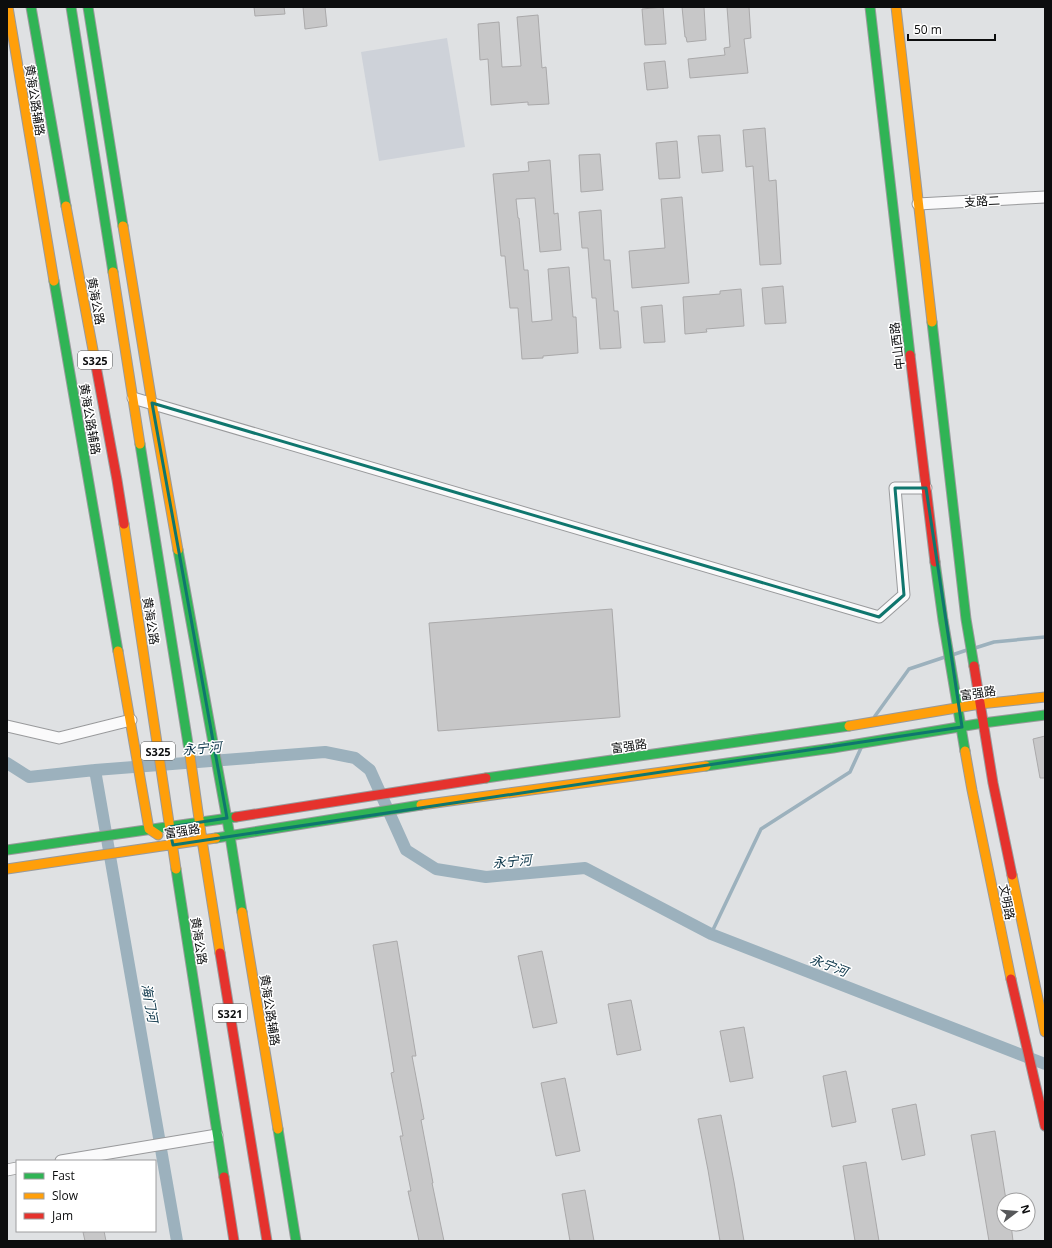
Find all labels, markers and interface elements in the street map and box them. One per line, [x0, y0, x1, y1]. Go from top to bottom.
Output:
scale bar [908, 16, 995, 42]
text: 50 m [914, 21, 942, 38]
street label: 黄海公路辅路 [21, 63, 49, 137]
street label: 支路二 [964, 192, 1000, 210]
street label: 黄海公路 [83, 276, 109, 326]
street label: 中山西路 [886, 321, 908, 371]
road number: S325 [78, 351, 112, 369]
street label: 黄海公路辅路 [75, 382, 105, 456]
street label: 黄海公路 [139, 596, 163, 646]
street label: 富强路 [959, 682, 997, 704]
street label: 富强路 [610, 735, 648, 757]
water label: 永宁河 [182, 737, 225, 759]
road number: S325 [141, 742, 175, 760]
street label: 富强路 [163, 820, 201, 842]
water label: 永宁河 [492, 850, 535, 872]
street label: 文明路 [995, 883, 1019, 921]
street label: 黄海公路 [187, 916, 211, 966]
water label: 永宁河 [808, 950, 853, 981]
street label: 黄海公路辅路 [256, 973, 284, 1047]
water label: 海门河 [138, 982, 163, 1027]
road number: S321 [213, 1004, 247, 1022]
legend [16, 1160, 156, 1232]
text: Fast [52, 1167, 75, 1184]
text: Slow [52, 1187, 79, 1204]
north arrow [996, 1192, 1036, 1232]
text: N [1018, 1203, 1035, 1215]
text: Jam [51, 1207, 73, 1224]

